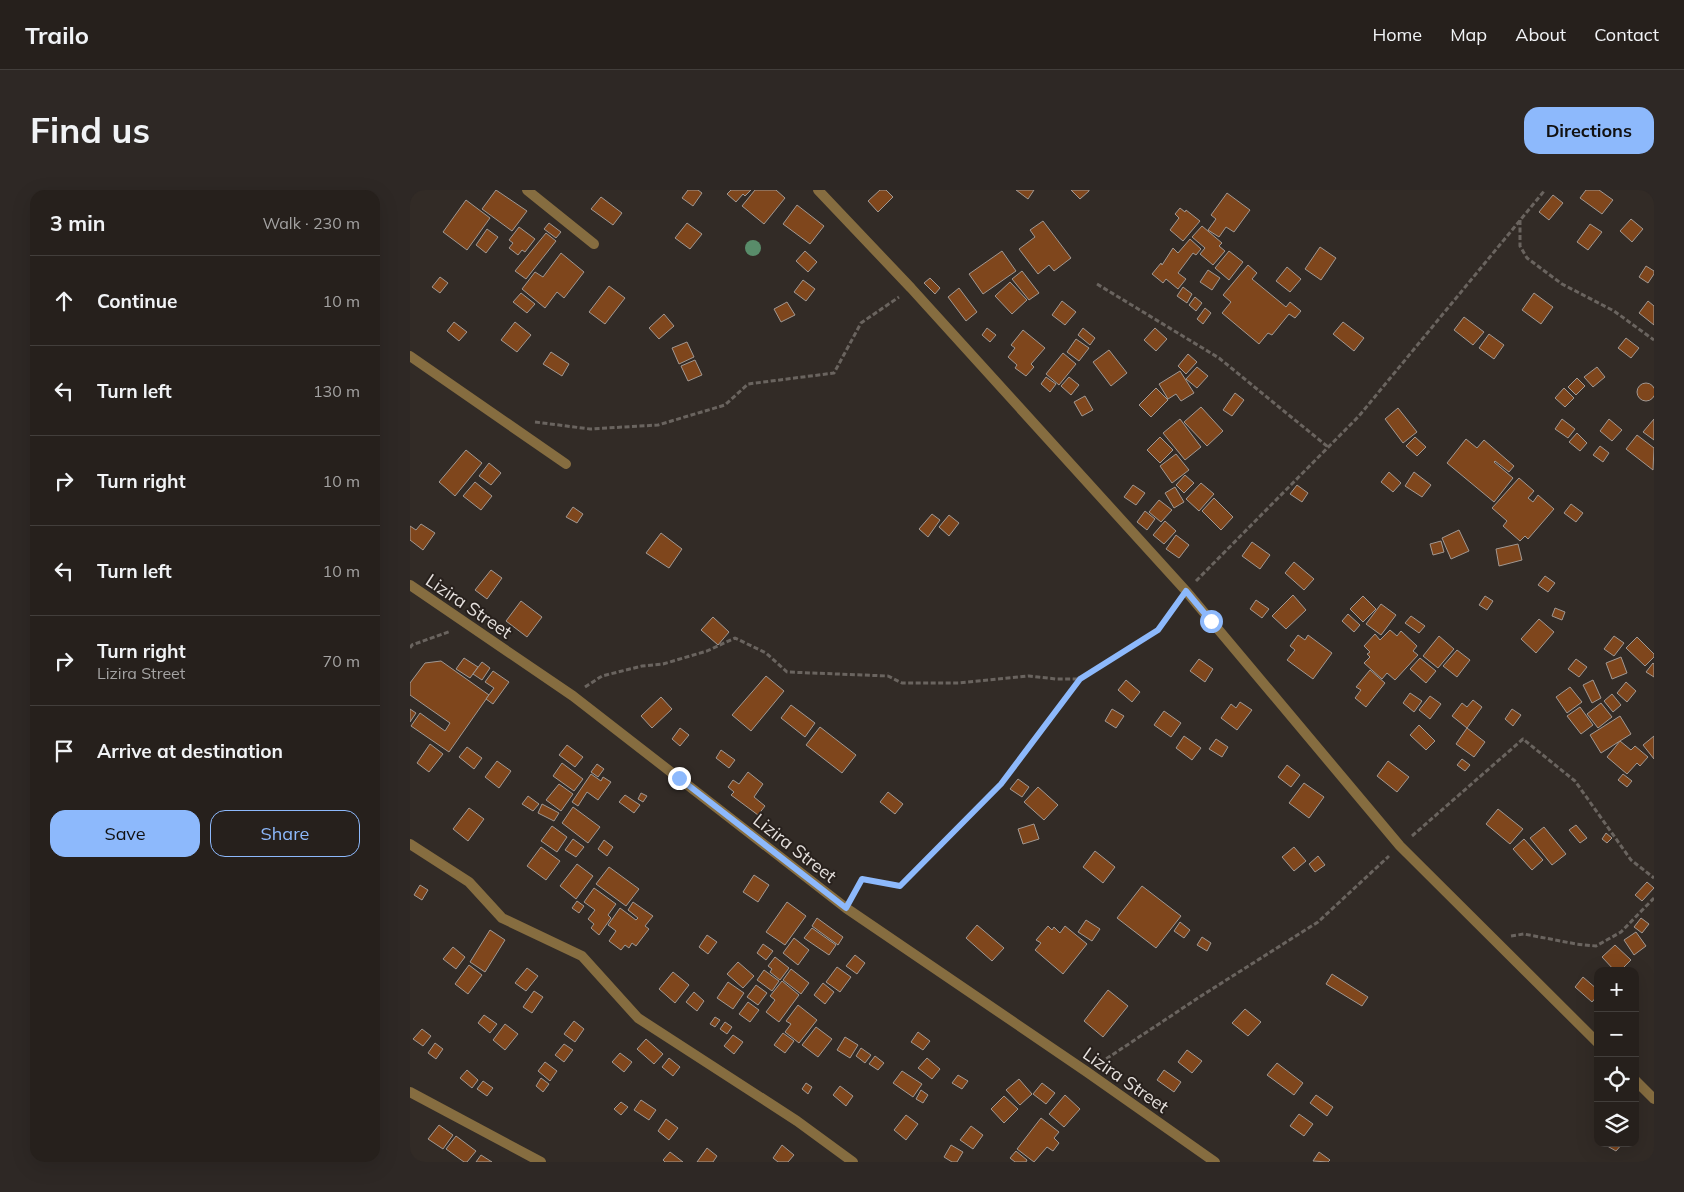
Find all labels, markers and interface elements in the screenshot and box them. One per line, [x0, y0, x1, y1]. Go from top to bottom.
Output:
text: Trailo [25, 20, 89, 50]
text: Home [1372, 23, 1422, 46]
text: Map [1450, 23, 1487, 46]
text: About [1515, 23, 1566, 46]
text: Contact [1594, 23, 1659, 46]
button: Directions [1524, 107, 1654, 154]
text: Find us [30, 108, 150, 152]
text: 3 min [50, 210, 105, 236]
text: Walk · 230 m [262, 213, 360, 233]
icon: ahead [50, 287, 78, 315]
text: Continue [97, 289, 177, 313]
text: 10 m [323, 291, 360, 311]
icon: left [50, 377, 78, 405]
text: Turn left [97, 379, 172, 403]
text: 130 m [313, 381, 360, 401]
icon: right [50, 467, 78, 495]
text: Turn right [97, 469, 186, 493]
text: 10 m [323, 471, 360, 491]
icon: left [50, 557, 78, 585]
text: Turn left [97, 559, 172, 583]
text: 10 m [323, 561, 360, 581]
street label: Lizira Street [421, 569, 517, 643]
route start [1200, 610, 1223, 633]
text: Turn right [97, 639, 186, 663]
icon: right [50, 647, 78, 675]
text: 70 m [323, 651, 360, 671]
text: Lizira Street [97, 663, 185, 683]
icon: arrive [50, 737, 78, 765]
text: Arrive at destination [97, 739, 283, 763]
route end [668, 767, 691, 790]
street label: Lizira Street [749, 808, 841, 888]
button: Save [50, 810, 200, 857]
button: Share [210, 810, 360, 857]
map controls [1594, 967, 1639, 1147]
button: + [1594, 967, 1639, 1012]
button: − [1594, 1012, 1639, 1057]
street label: Lizira Street [1079, 1042, 1173, 1118]
button: locate [1594, 1057, 1639, 1102]
button: layers [1594, 1102, 1639, 1147]

